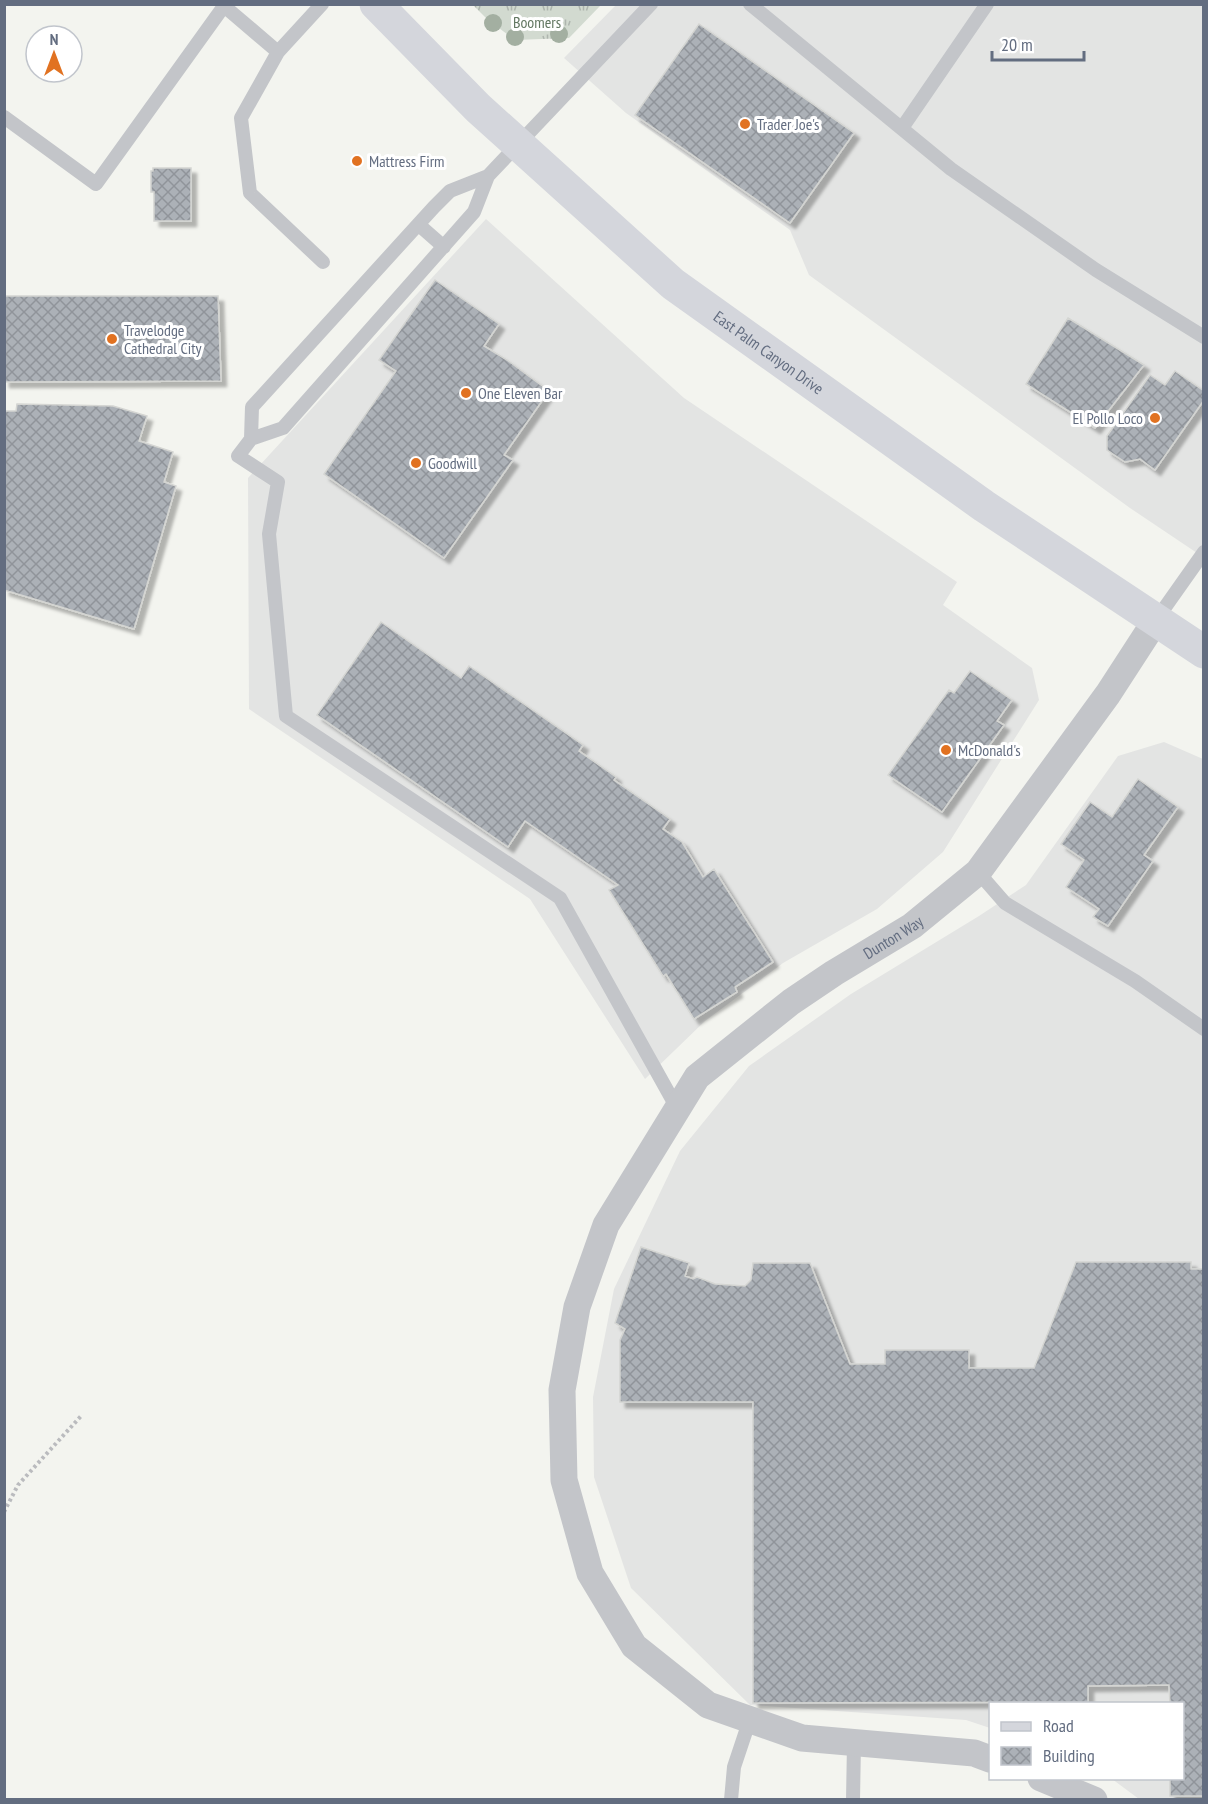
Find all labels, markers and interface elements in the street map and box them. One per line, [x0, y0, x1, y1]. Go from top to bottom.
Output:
park label: Boomers [513, 12, 561, 32]
north arrow [24, 24, 84, 84]
scale bar [992, 24, 1084, 62]
text: N [50, 29, 58, 49]
text: 20 m [1001, 33, 1033, 56]
place label: Trader Joe's [757, 114, 820, 134]
marker: Trader Joe's [738, 117, 752, 131]
place label: Mattress Firm [369, 151, 444, 171]
marker: Mattress Firm [350, 154, 364, 168]
street label: East Palm Canyon Drive [710, 306, 828, 398]
place label: Travelodge Cathedral City [124, 320, 202, 358]
marker: Travelodge Cathedral City [105, 332, 119, 346]
place label: One Eleven Bar [478, 383, 563, 403]
marker: One Eleven Bar [459, 386, 473, 400]
place label: El Pollo Loco [1072, 408, 1143, 428]
marker: El Pollo Loco [1148, 411, 1162, 425]
place label: Goodwill [428, 453, 477, 473]
marker: Goodwill [409, 456, 423, 470]
place label: McDonald's [958, 740, 1021, 760]
marker: McDonald's [939, 743, 953, 757]
street label: Dunton Way [859, 911, 927, 963]
legend [989, 1702, 1184, 1780]
text: Road [1043, 1714, 1074, 1737]
text: Building [1043, 1744, 1095, 1767]

